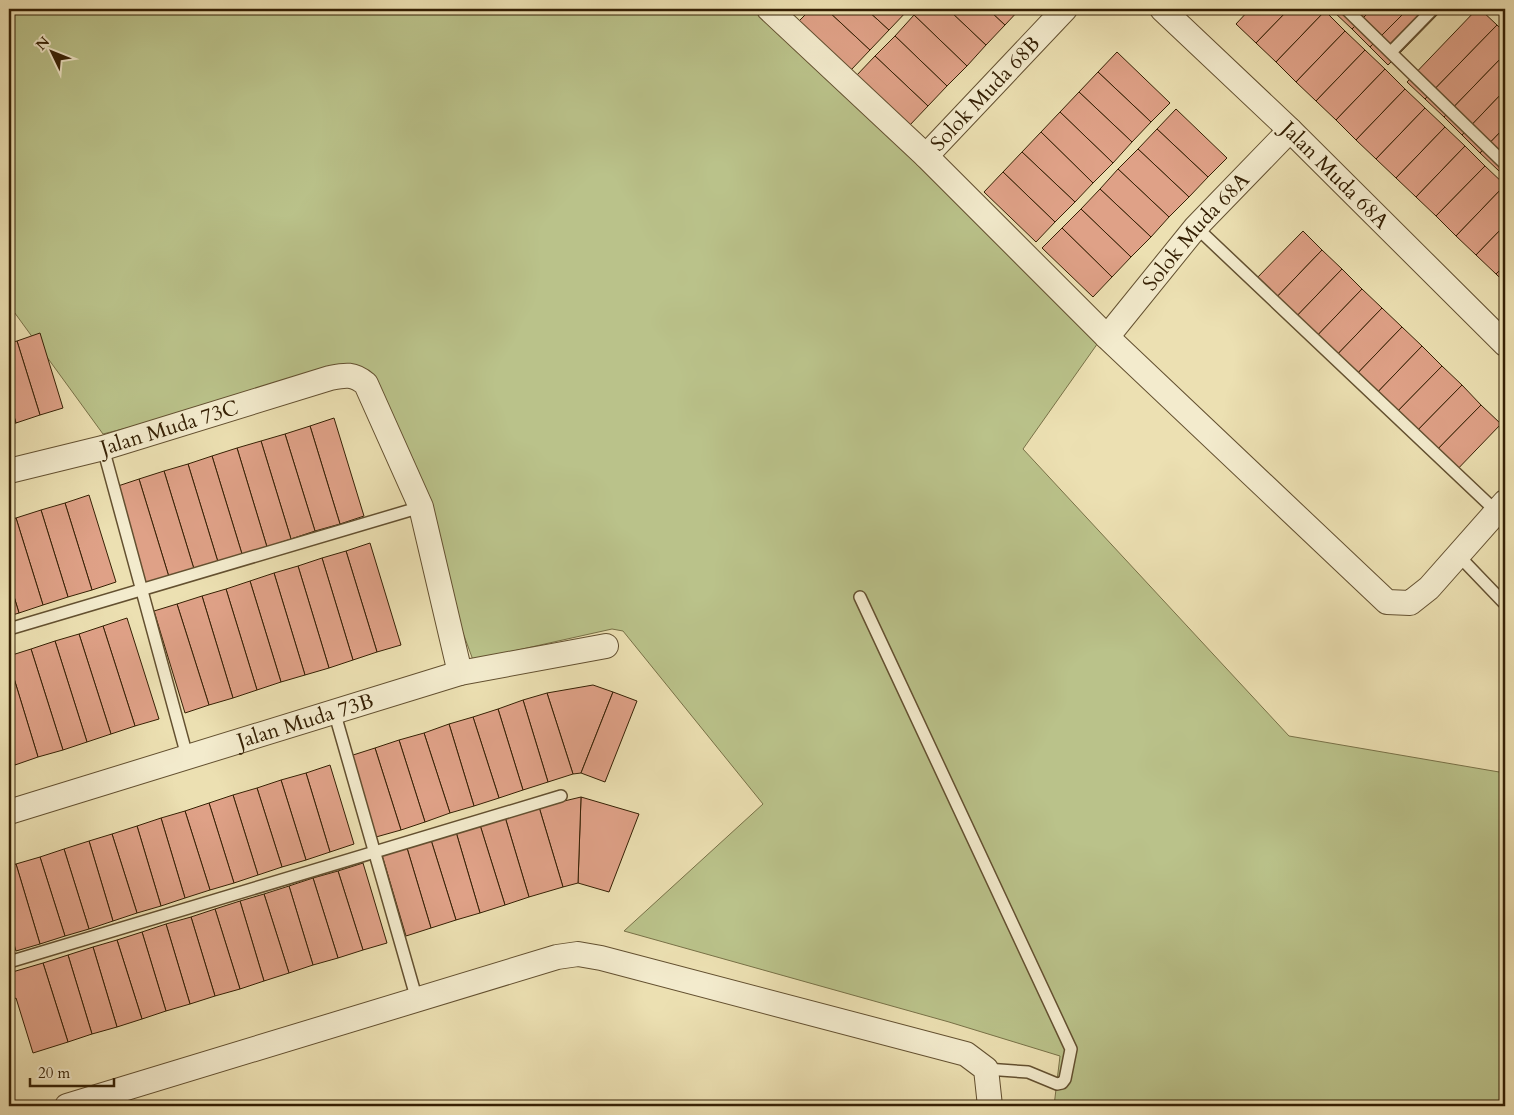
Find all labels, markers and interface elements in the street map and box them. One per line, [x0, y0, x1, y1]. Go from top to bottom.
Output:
north arrow [28, 28, 78, 78]
street label: Solok Muda 68B [924, 30, 1047, 157]
text: N [32, 33, 54, 54]
street label: Jalan Muda 68A [1273, 113, 1396, 235]
street label: Solok Muda 68A [1136, 166, 1256, 297]
street label: Jalan Muda 73C [94, 393, 242, 463]
street label: Jalan Muda 73B [231, 686, 377, 756]
scale bar [30, 1055, 114, 1087]
text: 20 m [38, 1063, 70, 1083]

